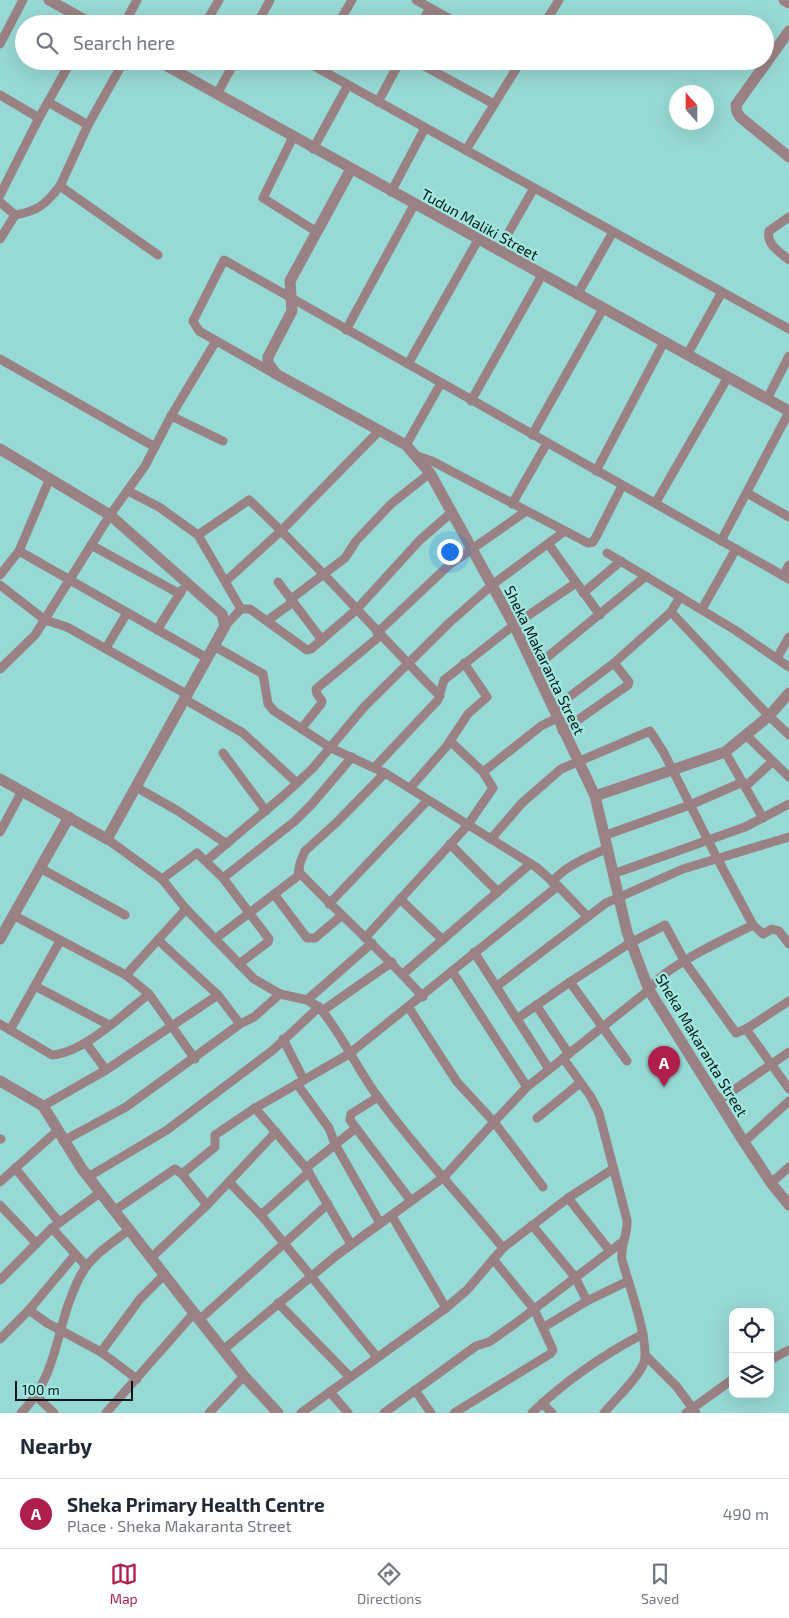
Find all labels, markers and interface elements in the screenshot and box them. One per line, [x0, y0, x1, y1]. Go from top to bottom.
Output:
search box [15, 15, 774, 70]
icon: search [33, 29, 61, 57]
text: Search here [73, 31, 175, 54]
north arrow [669, 85, 714, 130]
street label: Tudun Maliki Street [418, 184, 542, 264]
your location [437, 539, 463, 565]
street label: Sheka Makaranta Street [501, 583, 589, 738]
street label: Sheka Makaranta Street [652, 970, 752, 1120]
pin: A [648, 1046, 680, 1087]
map controls [729, 1308, 774, 1398]
button: locate [729, 1308, 774, 1353]
button: layers [729, 1353, 774, 1398]
scale bar [15, 1378, 132, 1401]
text: 100 m [22, 1381, 60, 1398]
text: Nearby [20, 1433, 92, 1458]
text: Sheka Primary Health Centre [67, 1493, 325, 1516]
text: A [31, 1504, 41, 1523]
text: 490 m [723, 1504, 769, 1523]
text: Place · Sheka Makaranta Street [67, 1516, 292, 1535]
tab: Map [110, 1560, 138, 1607]
tab: Directions [357, 1560, 422, 1607]
tab: Saved [641, 1560, 679, 1607]

